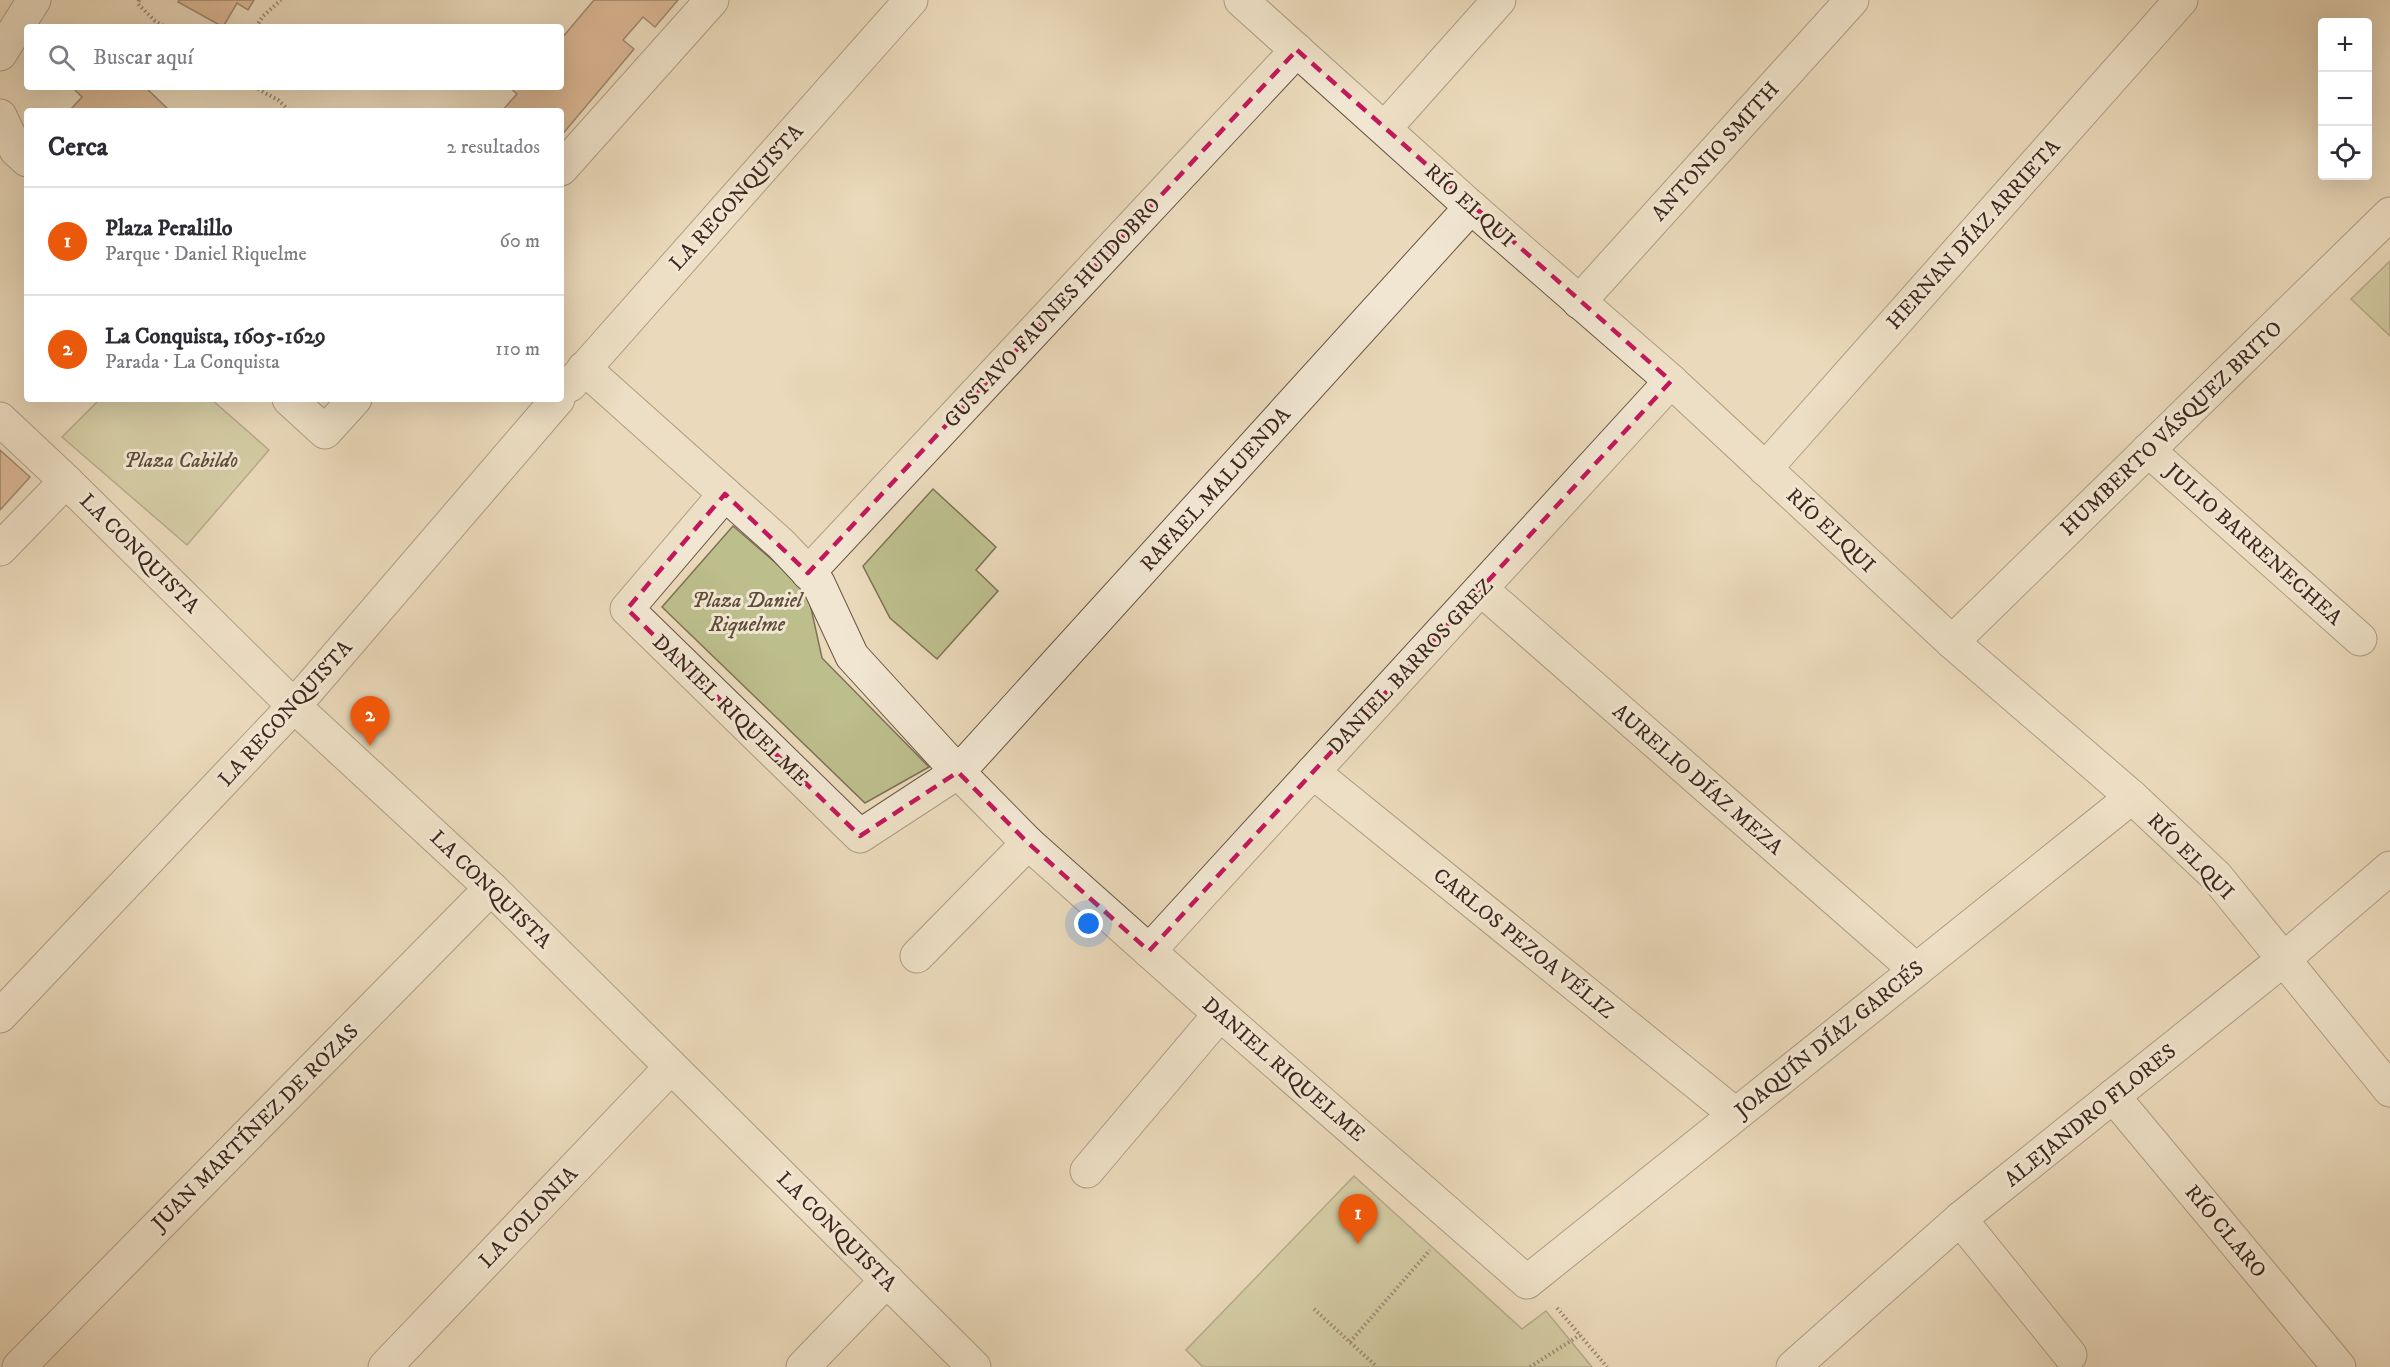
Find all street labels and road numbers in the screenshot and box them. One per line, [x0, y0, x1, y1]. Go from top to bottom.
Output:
street label: ANTONIO SMITH [1646, 77, 1785, 227]
street label: LA RECONQUISTA [664, 119, 810, 276]
street label: HERNAN DÍAZ ARRIETA [1880, 132, 2067, 335]
street label: RÍO ELQUI [1419, 157, 1521, 253]
street label: GUSTAVO FAUNES HUIDOBRO [939, 192, 1167, 433]
street label: HUMBERTO VÁSQUEZ BRITO [2054, 314, 2288, 542]
street label: RAFAEL MALUENDA [1135, 402, 1297, 577]
street label: JULIO BARRENECHEA [2158, 457, 2348, 631]
street label: RÍO ELQUI [1780, 482, 1882, 578]
street label: LA CONQUISTA [74, 488, 205, 620]
street label: DANIEL BARROS GREZ [1322, 573, 1499, 760]
street label: DANIEL RIQUELME [647, 629, 814, 792]
street label: LA RECONQUISTA [213, 635, 359, 792]
street label: AURELIO DÍAZ MEZA [1607, 697, 1790, 861]
street label: RÍO ELQUI [2141, 806, 2241, 906]
street label: LA CONQUISTA [424, 825, 557, 955]
street label: CARLOS PEZOA VÉLIZ [1428, 862, 1620, 1025]
street label: JOAQUÍN DÍAZ GARCÉS [1727, 954, 1929, 1125]
street label: DANIEL RIQUELME [1197, 992, 1370, 1148]
street label: JUAN MARTÍNEZ DE ROZAS [144, 1017, 365, 1238]
street label: ALEJANDRO FLORES [2000, 1039, 2182, 1193]
street label: LA COLONIA [474, 1161, 584, 1274]
street label: LA CONQUISTA [771, 1166, 902, 1298]
street label: RÍO CLARO [2179, 1179, 2273, 1283]

